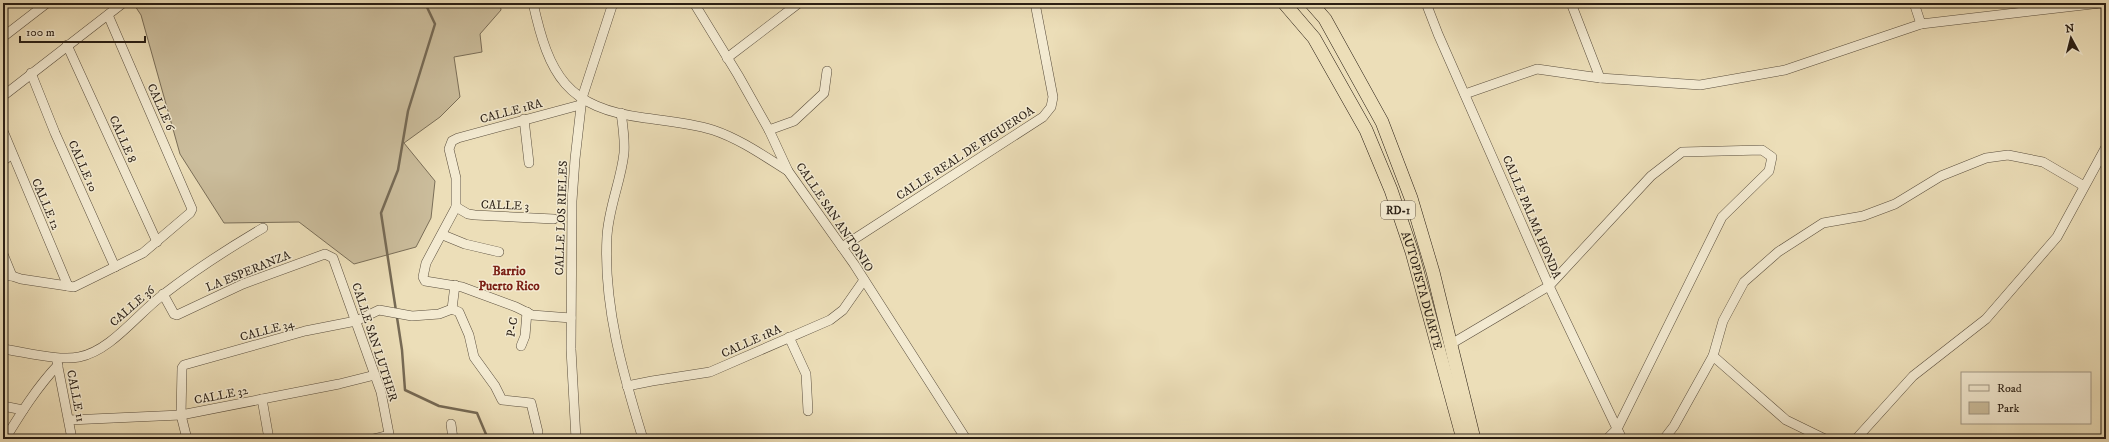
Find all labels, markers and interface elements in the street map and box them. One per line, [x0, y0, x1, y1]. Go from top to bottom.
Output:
scale bar [20, 18, 145, 44]
north arrow [2051, 18, 2091, 58]
text: N [2065, 22, 2075, 37]
text: 100 m [26, 25, 55, 40]
street label: CALLE 6 [143, 81, 178, 134]
street label: CALLE 1RA [478, 96, 544, 127]
street label: CALLE REAL DE FIGUEROA [893, 103, 1037, 204]
street label: CALLE 8 [106, 113, 140, 165]
street label: CALLE 10 [65, 138, 101, 194]
street label: CALLE PALMA HONDA [1499, 153, 1565, 282]
street label: CALLE LOS RIELES [552, 160, 571, 276]
street label: CALLE SAN ANTONIO [792, 160, 877, 275]
street label: CALLE 12 [28, 176, 63, 232]
street label: CALLE 3 [481, 197, 529, 214]
road number: RD-1 [1381, 201, 1415, 219]
street label: AUTOPISTA DUARTE [1398, 229, 1445, 352]
street label: LA ESPERANZA [204, 247, 293, 295]
district label: Barrio Puerto Rico [478, 263, 540, 294]
street label: CALLE SAN LUTHER [348, 281, 401, 403]
street label: CALLE 36 [107, 282, 158, 330]
street label: CALLE 34 [238, 316, 297, 345]
street label: P-C [503, 316, 522, 338]
street label: CALLE 1RA [719, 321, 784, 361]
street label: CALLE 11 [63, 369, 88, 423]
legend [1961, 372, 2091, 424]
text: Road [1997, 381, 2022, 396]
street label: CALLE 32 [193, 383, 249, 408]
text: Park [1997, 401, 2019, 416]

